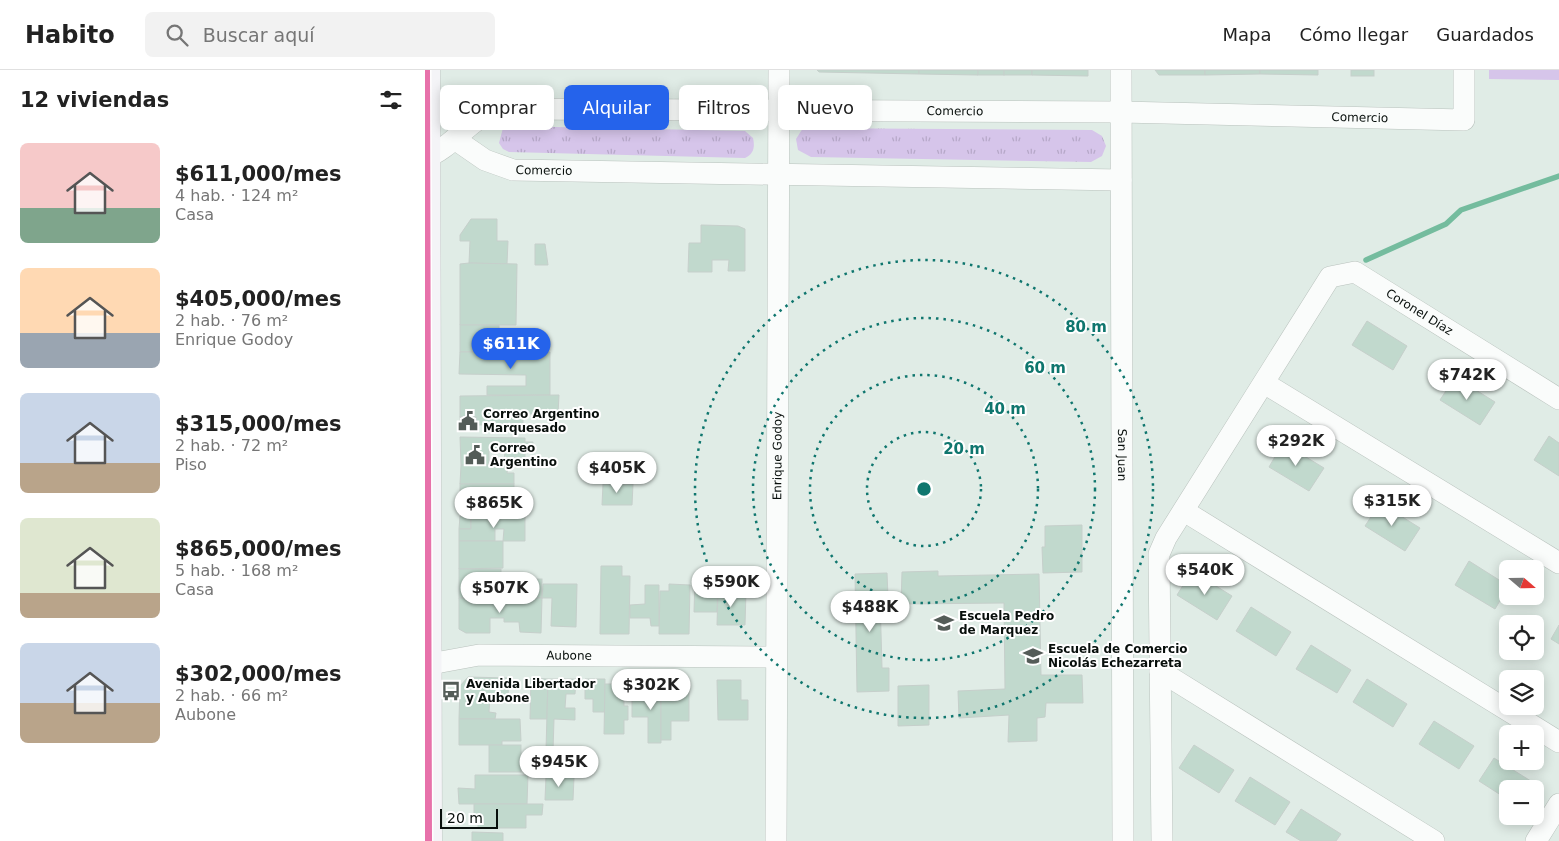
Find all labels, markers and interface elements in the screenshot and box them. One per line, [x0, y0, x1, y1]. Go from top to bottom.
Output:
search box [145, 12, 495, 57]
text: Habito [25, 21, 115, 49]
icon: search [163, 21, 191, 49]
text: Buscar aquí [203, 24, 315, 46]
text: Mapa [1222, 24, 1271, 45]
text: Cómo llegar [1299, 24, 1408, 45]
text: Guardados [1436, 24, 1534, 45]
chip: Comprar [440, 85, 554, 130]
chip: Alquilar [564, 85, 669, 130]
chip: Filtros [679, 85, 768, 130]
chip: Nuevo [778, 85, 872, 130]
icon: filters [377, 86, 405, 114]
text: 12 viviendas [20, 88, 169, 112]
street label: Comercio [926, 104, 983, 118]
street label: Comercio [1331, 110, 1388, 125]
text: $611,000/mes [175, 162, 342, 186]
icon: home [60, 163, 120, 223]
street label: Comercio [516, 163, 573, 178]
text: 4 hab. · 124 m² [175, 186, 298, 205]
text: Casa [175, 205, 214, 224]
street label: Coronel Díaz [1383, 286, 1455, 338]
text: $405,000/mes [175, 287, 342, 311]
icon: home [60, 288, 120, 348]
text: 2 hab. · 76 m² [175, 311, 288, 330]
text: 80 m [1065, 318, 1107, 336]
pin: $611K [476, 328, 546, 370]
text: Enrique Godoy [175, 330, 293, 349]
text: $611K [483, 334, 539, 353]
pin: $742K [1432, 358, 1502, 401]
text: 60 m [1024, 359, 1066, 377]
text: $742K [1439, 365, 1495, 384]
text: 40 m [984, 400, 1026, 418]
place label: Correo Argentino Marquesado [483, 407, 600, 435]
public building icon: Correo Argentino Marquesado [457, 410, 479, 432]
text: $315,000/mes [175, 412, 342, 436]
street label: Enrique Godoy [770, 412, 785, 500]
icon: home [60, 413, 120, 473]
pin: $292K [1261, 424, 1331, 467]
street label: San Juan [1115, 429, 1129, 481]
text: $292K [1268, 431, 1324, 450]
text: 2 hab. · 72 m² [175, 436, 288, 455]
text: 20 m [943, 440, 985, 458]
place label: Correo Argentino [490, 441, 557, 469]
public building icon: Correo Argentino [464, 444, 486, 466]
pin: $405K [582, 452, 652, 494]
text: Piso [175, 455, 207, 474]
text: $405K [589, 458, 645, 477]
centre of rings [915, 480, 933, 498]
pin: $315K [1357, 484, 1427, 527]
pin: $865K [459, 486, 529, 529]
text: $315K [1364, 491, 1420, 510]
text: $865K [466, 493, 522, 512]
text: $865,000/mes [175, 537, 342, 561]
icon: home [60, 538, 120, 598]
pin: $540K [1170, 554, 1240, 596]
text: $540K [1177, 560, 1233, 579]
north arrow [1499, 560, 1544, 605]
map controls [1499, 560, 1544, 825]
text: 5 hab. · 168 m² [175, 561, 298, 580]
pin: $590K [696, 566, 766, 608]
pin: $507K [465, 572, 535, 614]
text: $590K [703, 572, 759, 591]
text: $507K [472, 578, 528, 597]
text: Casa [175, 580, 214, 599]
pin: $488K [835, 590, 905, 633]
text: $488K [842, 597, 898, 616]
place label: Escuela Pedro de Marquez [959, 609, 1054, 637]
school or university icon: Escuela Pedro de Marquez [933, 612, 955, 634]
button: locate [1499, 615, 1544, 660]
place label: Escuela de Comercio Nicolás Echezarreta [1048, 642, 1188, 670]
school or university icon: Escuela de Comercio Nicolás Echezarreta [1022, 645, 1044, 667]
street label: Aubone [546, 648, 592, 663]
text: $302,000/mes [175, 662, 342, 686]
icon: home [60, 663, 120, 723]
pin: $302K [616, 668, 686, 711]
button: layers [1499, 670, 1544, 715]
text: $302K [623, 675, 679, 694]
place label: Avenida Libertador y Aubone [466, 677, 595, 705]
bus stop icon: Avenida Libertador y Aubone [440, 680, 462, 702]
text: 2 hab. · 66 m² [175, 686, 288, 705]
text: Aubone [175, 705, 236, 724]
button: + [1499, 725, 1544, 770]
pin: $945K [524, 746, 594, 788]
text: $945K [531, 752, 587, 771]
button: − [1499, 780, 1544, 825]
scale bar [440, 806, 497, 829]
text: 20 m [447, 810, 483, 826]

